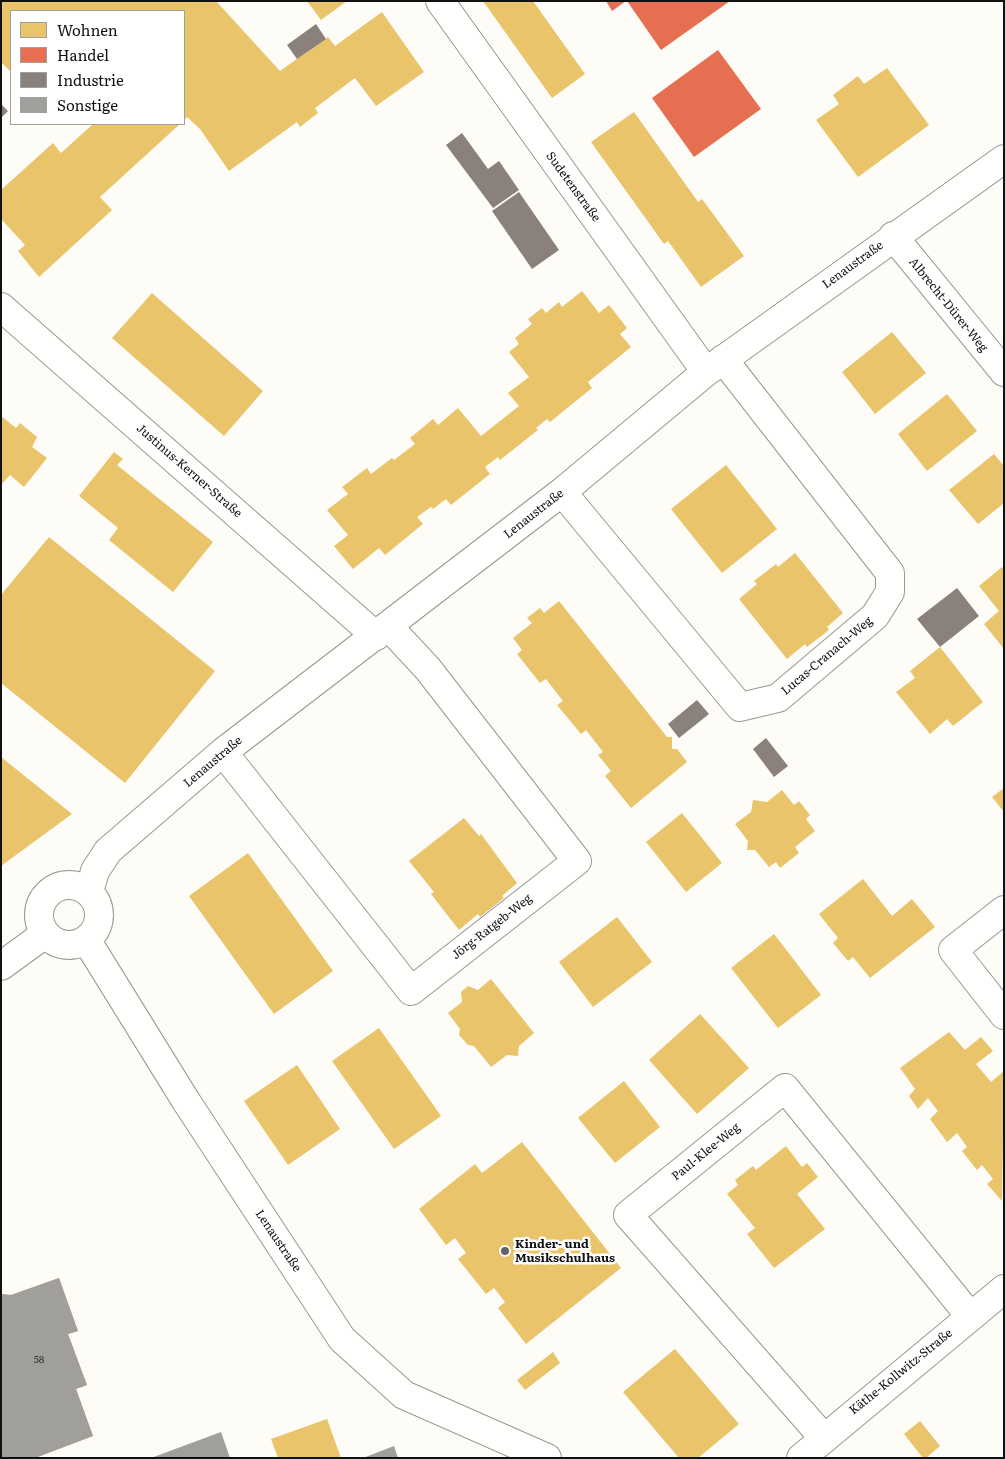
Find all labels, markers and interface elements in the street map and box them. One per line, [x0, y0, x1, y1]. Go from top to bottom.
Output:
legend [10, 10, 185, 125]
text: Wohnen [57, 18, 118, 41]
text: Handel [57, 43, 109, 66]
text: Industrie [57, 68, 124, 91]
text: Sonstige [57, 93, 118, 116]
street label: Sudetenstraße [543, 149, 603, 225]
street label: Lenaustraße [820, 238, 886, 292]
street label: Albrecht-Dürer-Weg [906, 255, 990, 355]
street label: Justinus-Kerner-Straße [133, 421, 245, 521]
street label: Lenaustraße [501, 486, 567, 542]
street label: Lucas-Cranach-Weg [779, 614, 875, 698]
street label: Lenaustraße [181, 733, 245, 791]
street label: Jörg-Ratgeb-Weg [449, 891, 535, 963]
street label: Paul-Klee-Weg [669, 1120, 743, 1184]
street label: Lenaustraße [252, 1207, 304, 1275]
place label: Kinder- und Musikschulhaus [515, 1237, 615, 1265]
marker: Kinder- und Musikschulhaus [499, 1245, 511, 1257]
street label: Käthe-Kollwitz-Straße [847, 1326, 955, 1418]
house number: 58 [34, 1354, 44, 1366]

